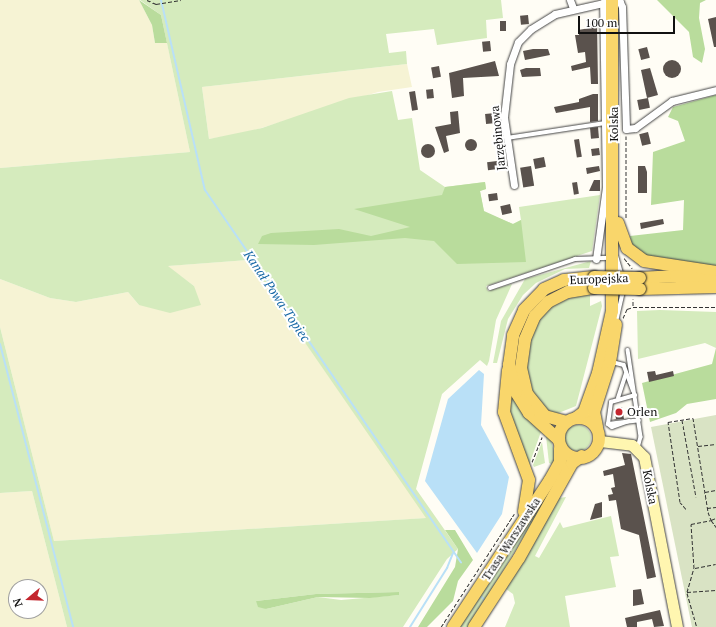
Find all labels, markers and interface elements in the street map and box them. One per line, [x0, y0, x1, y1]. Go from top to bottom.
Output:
scale bar [580, 8, 677, 34]
text: 100 m [585, 15, 617, 30]
street label: Jarzębinowa [487, 105, 509, 171]
street label: Kolska [607, 107, 621, 141]
water label: Kanał Powa-Topiec [241, 247, 313, 345]
street label: Europejska [569, 271, 629, 287]
place label: Orlen [627, 405, 657, 419]
marker: Orlen [614, 407, 624, 417]
street label: Kolska [640, 469, 660, 505]
street label: Trasa Warszawska [479, 495, 543, 583]
north arrow [8, 579, 48, 619]
text: N [10, 596, 26, 609]

